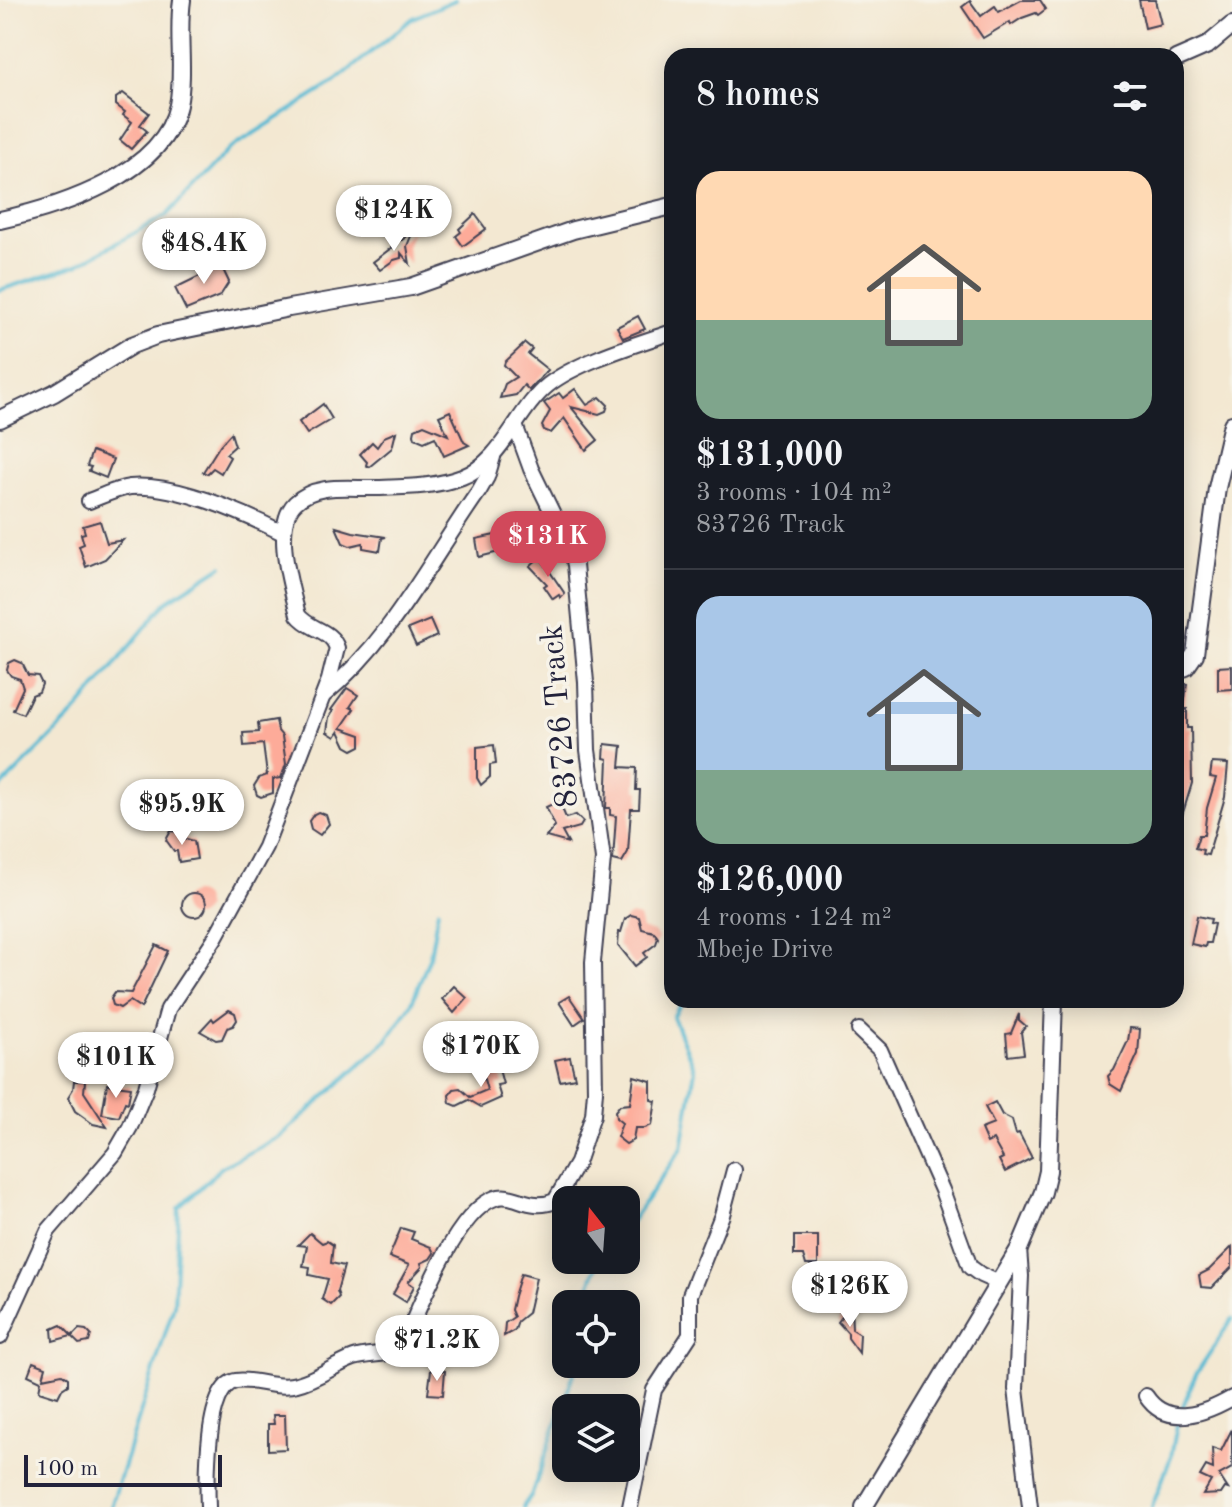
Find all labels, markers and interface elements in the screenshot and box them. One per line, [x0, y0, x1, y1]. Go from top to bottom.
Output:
icon: filters [1108, 74, 1152, 118]
text: 8 homes [696, 79, 819, 113]
pin: $124K [338, 185, 450, 253]
text: $124K [354, 198, 434, 224]
pin: $48.4K [139, 218, 269, 286]
icon: home [852, 223, 996, 367]
text: $48.4K [160, 231, 248, 257]
text: $131,000 [696, 439, 844, 473]
text: 3 rooms · 104 m² [696, 480, 892, 506]
pin: $131K [492, 511, 604, 579]
text: 83726 Track [696, 512, 846, 538]
text: $131K [508, 524, 588, 550]
street label: 83726 Track [537, 623, 585, 809]
icon: home [852, 648, 996, 792]
pin: $95.9K [117, 779, 247, 847]
text: $95.9K [138, 792, 226, 818]
text: $126,000 [696, 864, 844, 898]
text: 4 rooms · 124 m² [696, 905, 892, 931]
text: Mbeje Drive [696, 937, 833, 963]
pin: $170K [425, 1021, 537, 1089]
pin: $101K [60, 1032, 172, 1100]
text: $170K [441, 1034, 521, 1060]
text: $101K [76, 1045, 156, 1071]
north arrow [552, 1186, 640, 1274]
map controls [552, 1186, 640, 1482]
pin: $126K [794, 1261, 906, 1329]
text: $126K [810, 1274, 890, 1300]
button: locate [552, 1290, 640, 1378]
pin: $71.2K [372, 1315, 502, 1383]
text: $71.2K [393, 1328, 481, 1354]
button: layers [552, 1394, 640, 1482]
scale bar [24, 1451, 222, 1487]
text: 100 m [36, 1458, 98, 1480]

